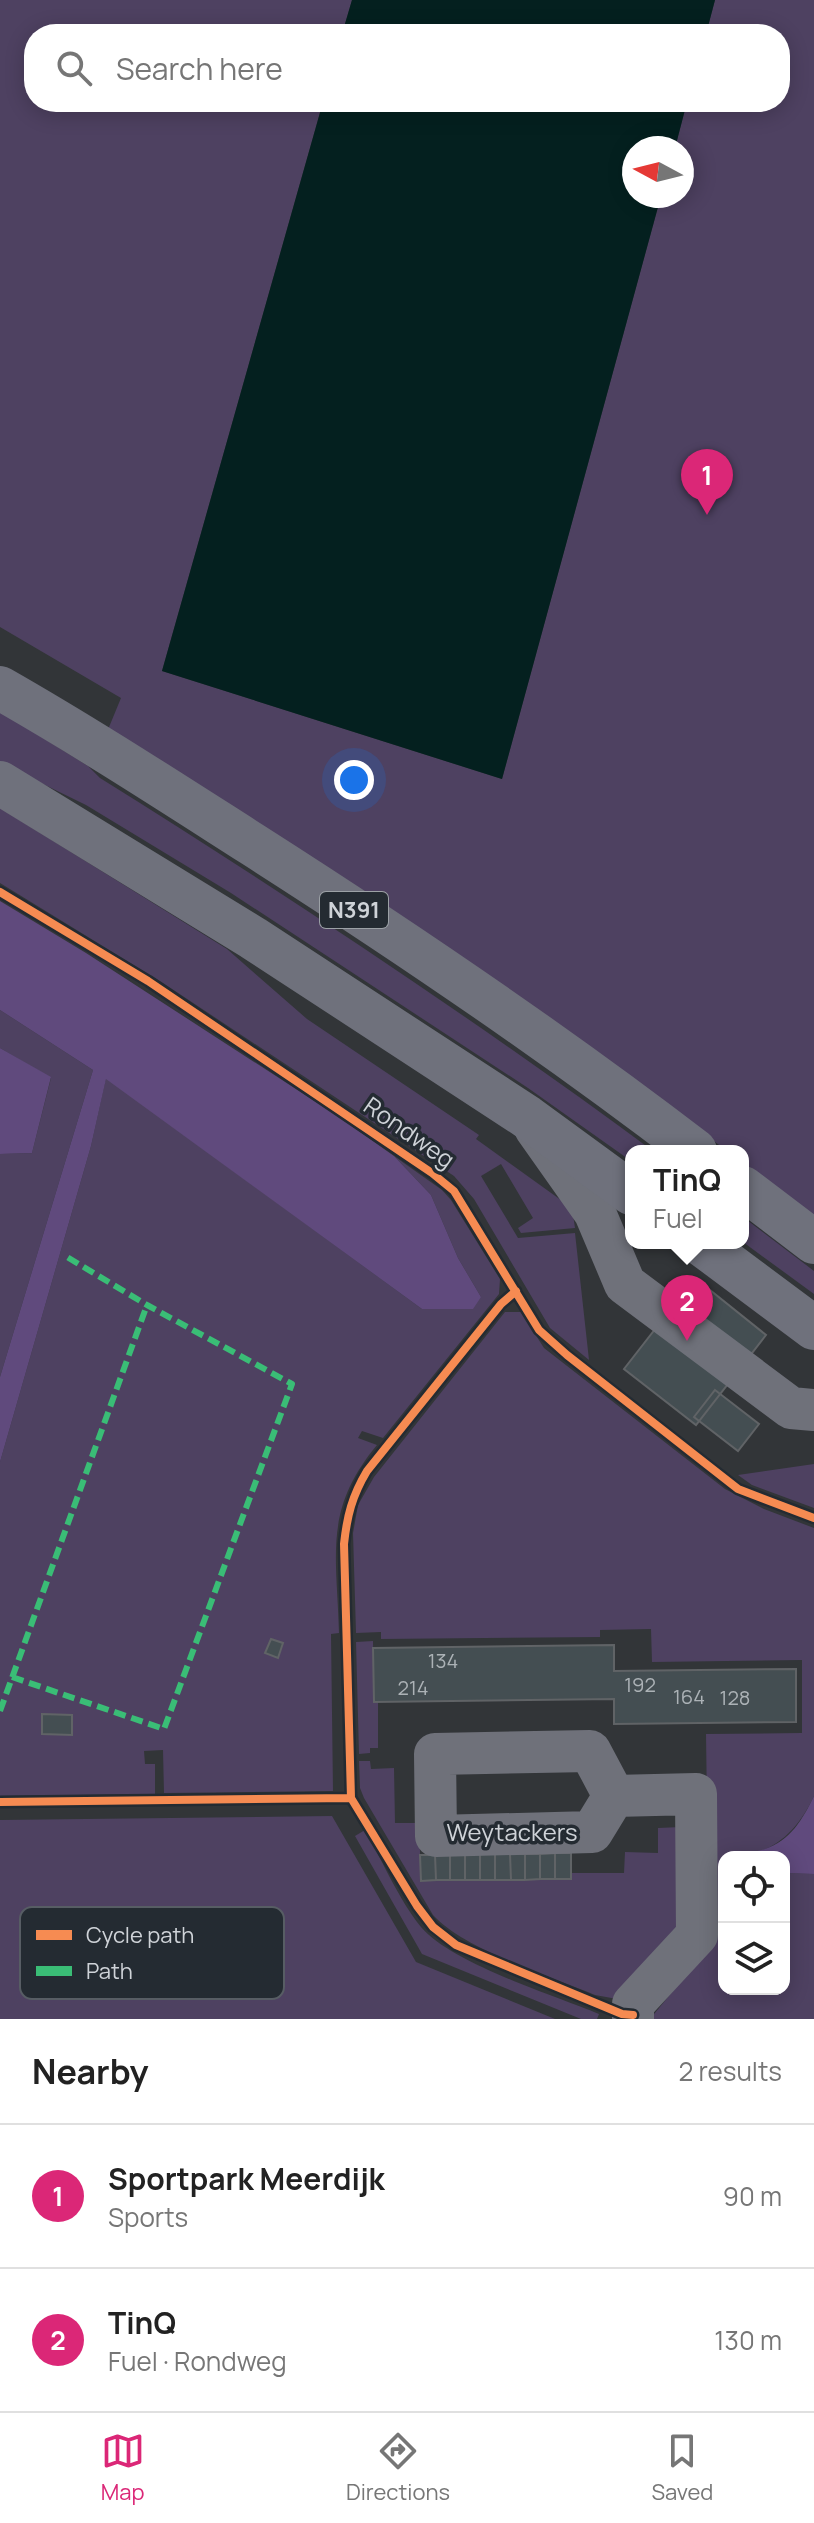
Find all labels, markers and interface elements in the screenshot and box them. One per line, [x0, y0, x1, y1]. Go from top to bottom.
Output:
search box [24, 24, 790, 112]
icon: search [52, 46, 96, 90]
text: Search here [116, 48, 283, 89]
north arrow [622, 136, 694, 208]
pin: 1 [681, 449, 733, 515]
your location [334, 760, 374, 800]
road number: N391 [320, 892, 388, 928]
street label: Rondweg [358, 1088, 462, 1175]
popup [625, 1145, 749, 1249]
text: TinQ [653, 1159, 721, 1200]
text: Fuel [653, 1200, 703, 1236]
pin: 2 [661, 1275, 713, 1341]
house number: 134 [428, 1647, 458, 1674]
house number: 192 [624, 1671, 656, 1698]
house number: 214 [398, 1674, 429, 1701]
house number: 164 [673, 1683, 705, 1710]
house number: 128 [720, 1684, 750, 1711]
street label: Weytackers [446, 1815, 578, 1848]
map controls [718, 1851, 790, 1995]
button: locate [718, 1851, 790, 1923]
legend [20, 1907, 284, 1999]
text: Cycle path [86, 1920, 194, 1950]
button: layers [718, 1923, 790, 1995]
text: Path [86, 1956, 133, 1986]
text: Nearby [32, 2048, 148, 2094]
text: 2 results [678, 2053, 782, 2089]
text: Sportpark Meerdijk [108, 2158, 385, 2199]
text: 1 [52, 2178, 64, 2214]
text: 90 m [723, 2178, 782, 2214]
text: Sports [108, 2199, 188, 2235]
text: TinQ [108, 2302, 176, 2343]
text: 2 [50, 2322, 66, 2358]
text: 130 m [714, 2322, 782, 2358]
text: Fuel · Rondweg [108, 2343, 287, 2379]
tab: Map [101, 2429, 145, 2507]
tab: Directions [346, 2429, 450, 2507]
tab: Saved [651, 2429, 713, 2507]

